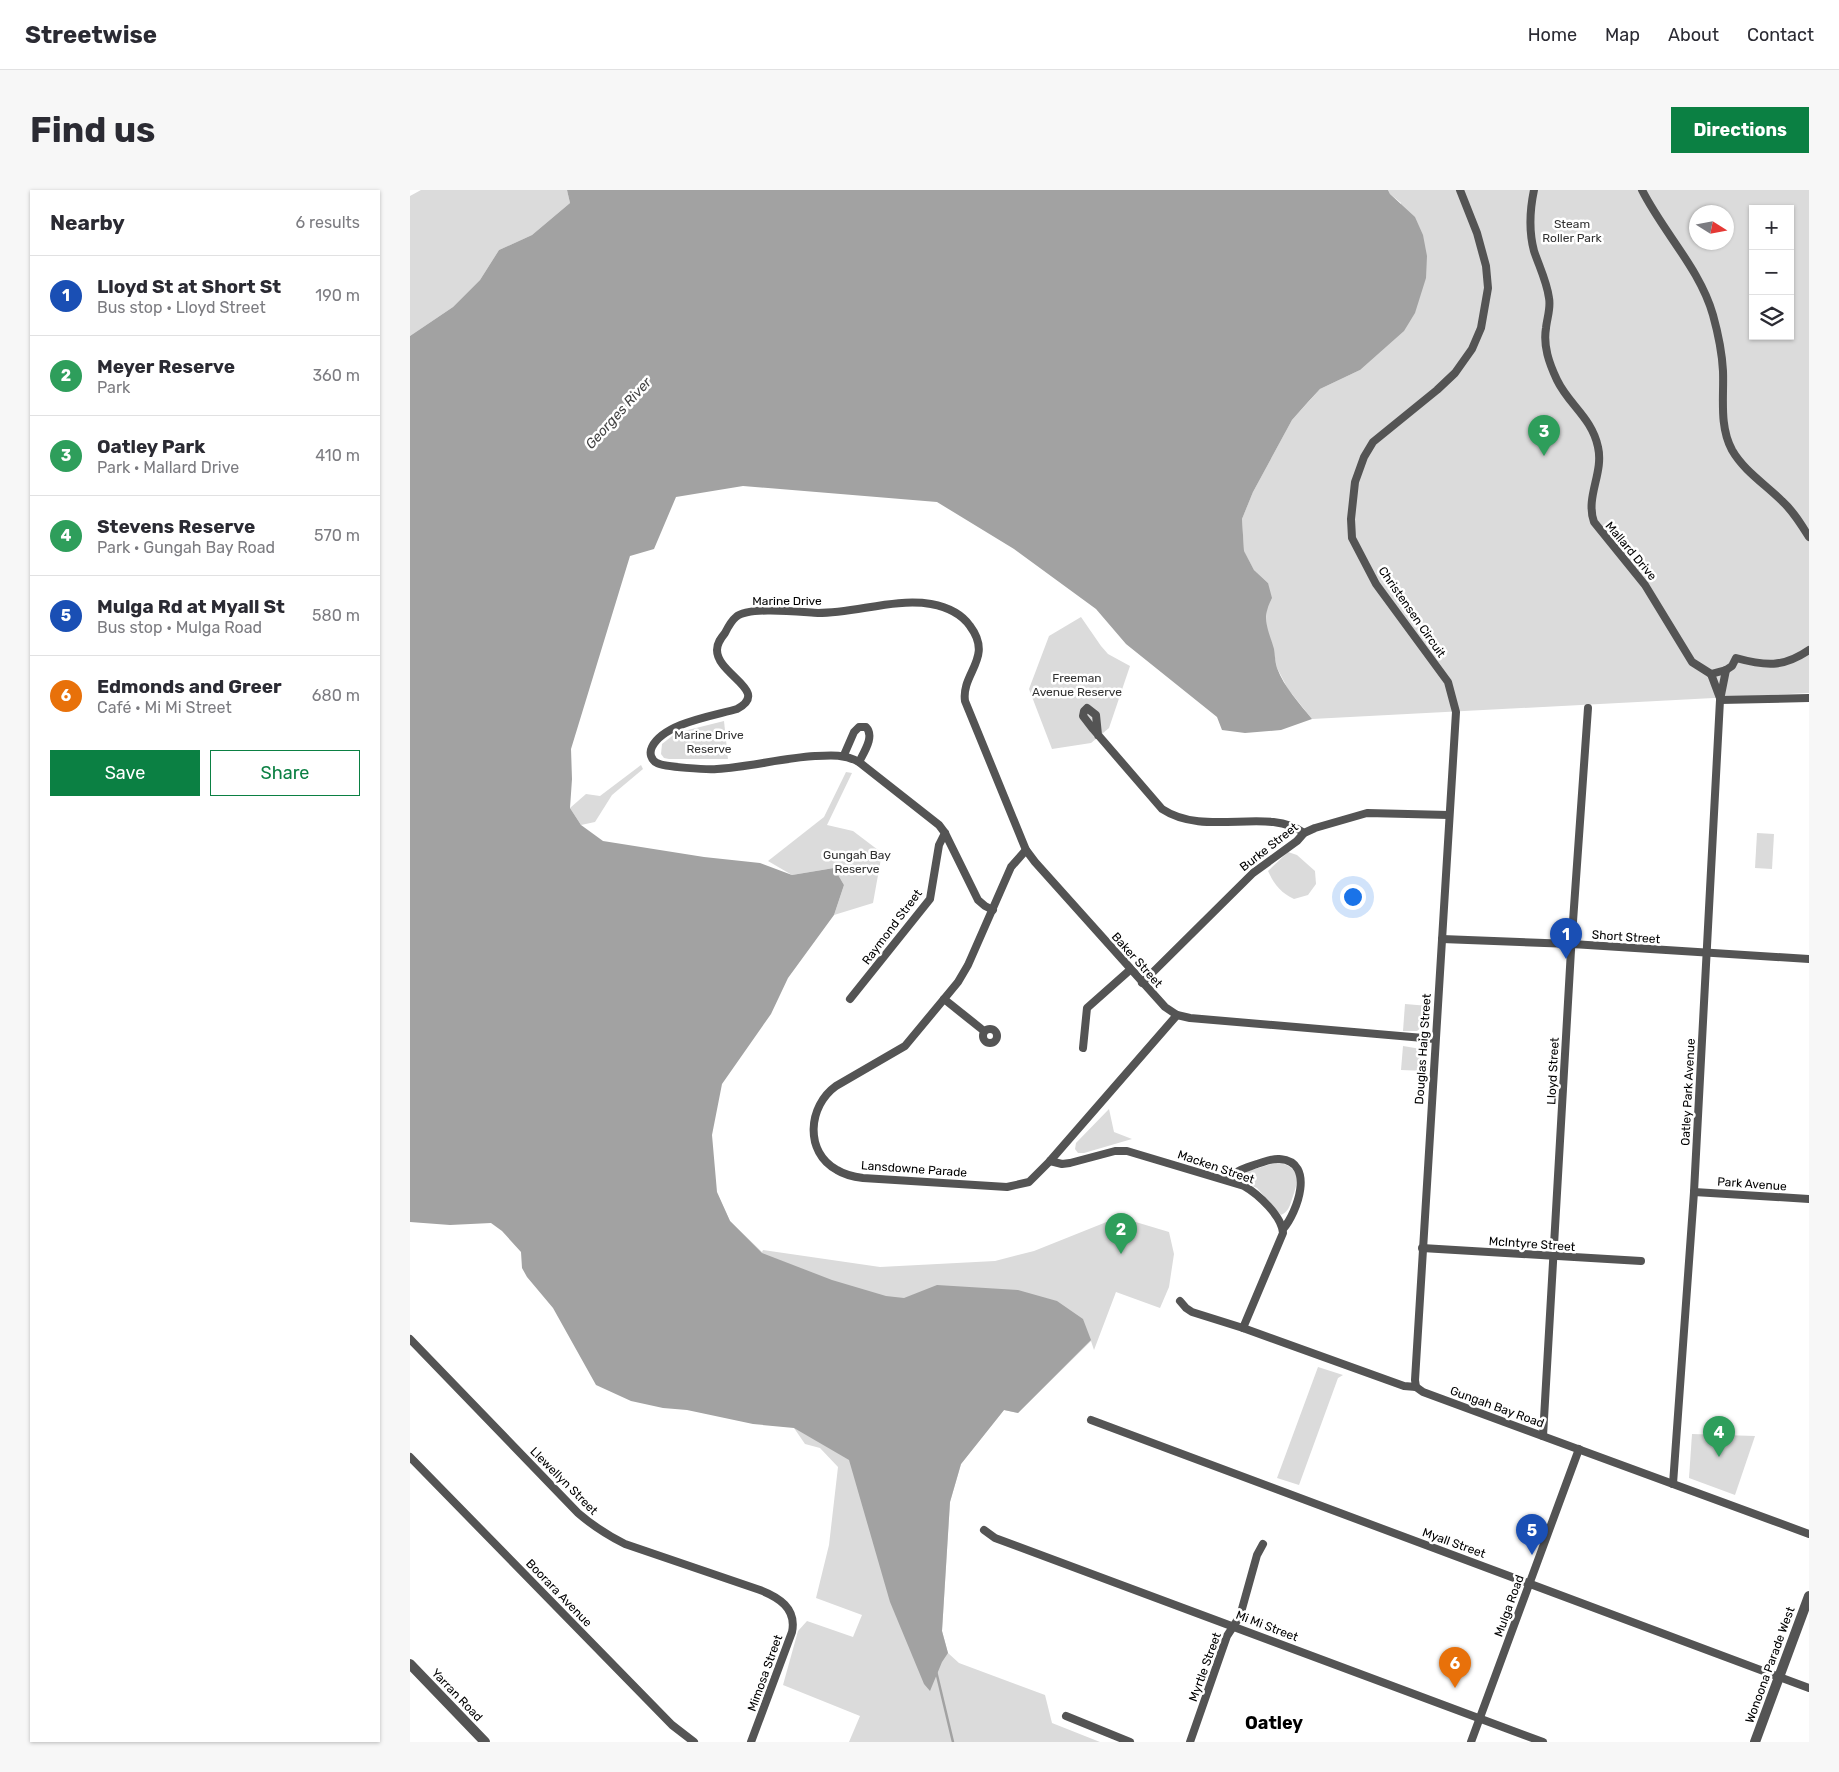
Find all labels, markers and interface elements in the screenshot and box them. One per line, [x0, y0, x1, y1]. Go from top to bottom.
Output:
text: Streetwise [25, 21, 157, 49]
text: Home [1528, 24, 1577, 46]
text: Map [1605, 24, 1640, 46]
text: About [1668, 24, 1719, 46]
text: Contact [1747, 24, 1814, 46]
button: Directions [1671, 107, 1809, 153]
text: Find us [30, 109, 155, 151]
north arrow [1689, 205, 1734, 250]
map controls [1749, 205, 1794, 340]
button: + [1749, 205, 1794, 250]
text: Nearby [50, 210, 125, 235]
text: 6 results [295, 213, 360, 232]
park label: Steam Roller Park [1542, 217, 1603, 245]
button: − [1749, 250, 1794, 295]
text: Lloyd St at Short St [97, 275, 281, 298]
text: 1 [62, 286, 70, 305]
text: 190 m [315, 286, 360, 305]
button: layers [1749, 295, 1794, 340]
text: Bus stop · Lloyd Street [97, 298, 266, 317]
text: Meyer Reserve [97, 355, 235, 378]
text: 2 [61, 366, 71, 385]
text: 360 m [312, 366, 360, 385]
water label: Georges River [582, 374, 655, 453]
text: Park [97, 378, 130, 397]
pin: 3 [1528, 415, 1560, 456]
text: Oatley Park [97, 435, 205, 458]
text: 3 [61, 446, 71, 465]
text: 410 m [315, 446, 360, 465]
text: Park · Mallard Drive [97, 458, 239, 477]
text: Stevens Reserve [97, 515, 255, 538]
street label: Mallard Drive [1602, 519, 1660, 583]
text: 4 [61, 526, 71, 545]
text: 570 m [314, 526, 360, 545]
text: Park · Gungah Bay Road [97, 538, 275, 557]
street label: Christensen Circuit [1375, 564, 1449, 660]
street label: Marine Drive [752, 594, 822, 608]
text: Mulga Rd at Myall St [97, 595, 285, 618]
text: 5 [61, 606, 71, 625]
text: 580 m [312, 606, 360, 625]
text: Bus stop · Mulga Road [97, 618, 262, 637]
park label: Freeman Avenue Reserve [1032, 671, 1122, 699]
text: Edmonds and Greer [97, 675, 282, 698]
text: 6 [61, 686, 71, 705]
text: 680 m [312, 686, 360, 705]
text: Café · Mi Mi Street [97, 698, 232, 717]
park label: Marine Drive Reserve [674, 728, 744, 756]
button: Save [50, 750, 200, 796]
button: Share [210, 750, 360, 796]
street label: Burke Street [1237, 820, 1301, 874]
park label: Gungah Bay Reserve [823, 848, 891, 876]
your location [1340, 884, 1366, 910]
street label: Raymond Street [859, 886, 925, 967]
pin: 1 [1550, 918, 1582, 959]
street label: Short Street [1591, 928, 1661, 946]
street label: Baker Street [1109, 930, 1166, 991]
street label: Douglas Haig Street [1412, 993, 1434, 1105]
street label: Lloyd Street [1544, 1037, 1562, 1105]
street label: Oatley Park Avenue [1678, 1038, 1698, 1146]
street label: Macken Street [1176, 1147, 1257, 1187]
street label: Lansdowne Parade [860, 1158, 968, 1180]
street label: Park Avenue [1717, 1175, 1787, 1193]
pin: 2 [1105, 1213, 1137, 1254]
street label: McIntyre Street [1488, 1234, 1576, 1254]
street label: Gungah Bay Road [1448, 1384, 1546, 1430]
pin: 4 [1703, 1416, 1735, 1457]
street label: Llewellyn Street [527, 1444, 601, 1518]
pin: 5 [1516, 1514, 1548, 1555]
street label: Myall Street [1421, 1525, 1488, 1561]
street label: Boorara Avenue [523, 1556, 595, 1630]
street label: Mulga Road [1491, 1573, 1527, 1639]
street label: Wonoona Parade West [1742, 1605, 1798, 1725]
street label: Mi Mi Street [1234, 1608, 1300, 1644]
street label: Myrtle Street [1186, 1630, 1224, 1704]
street label: Mimosa Street [745, 1633, 785, 1713]
pin: 6 [1439, 1647, 1471, 1688]
street label: Yarran Road [429, 1666, 485, 1724]
district label: Oatley [1245, 1712, 1303, 1734]

